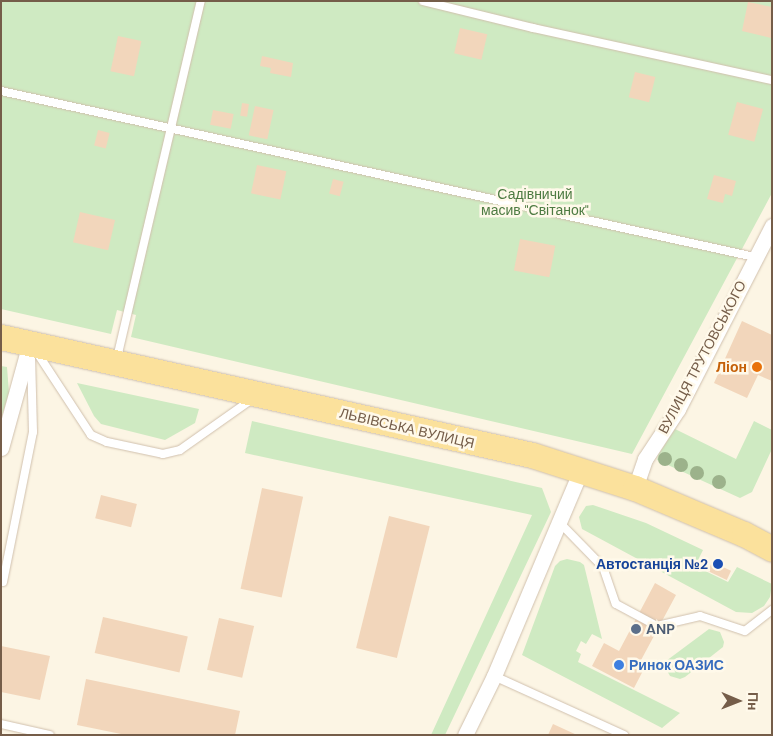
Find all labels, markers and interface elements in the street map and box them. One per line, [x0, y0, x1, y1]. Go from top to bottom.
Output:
park label: Садівничий масив "Світанок" [481, 186, 589, 218]
street label: ВУЛИЦЯ ТРУТОВСЬКОГО [654, 278, 750, 436]
place label: Ліон [716, 359, 747, 375]
marker: Ліон [751, 361, 763, 373]
street label: ЛЬВІВСЬКА ВУЛИЦЯ [338, 404, 476, 452]
place label: Автостанція №2 [596, 556, 708, 572]
marker: Автостанція №2 [712, 558, 724, 570]
place label: ANP [646, 621, 675, 637]
marker: ANP [630, 623, 642, 635]
place label: Ринок ОАЗИС [629, 657, 724, 673]
marker: Ринок ОАЗИС [613, 659, 625, 671]
north arrow [713, 676, 763, 726]
text: Пн [744, 692, 762, 711]

